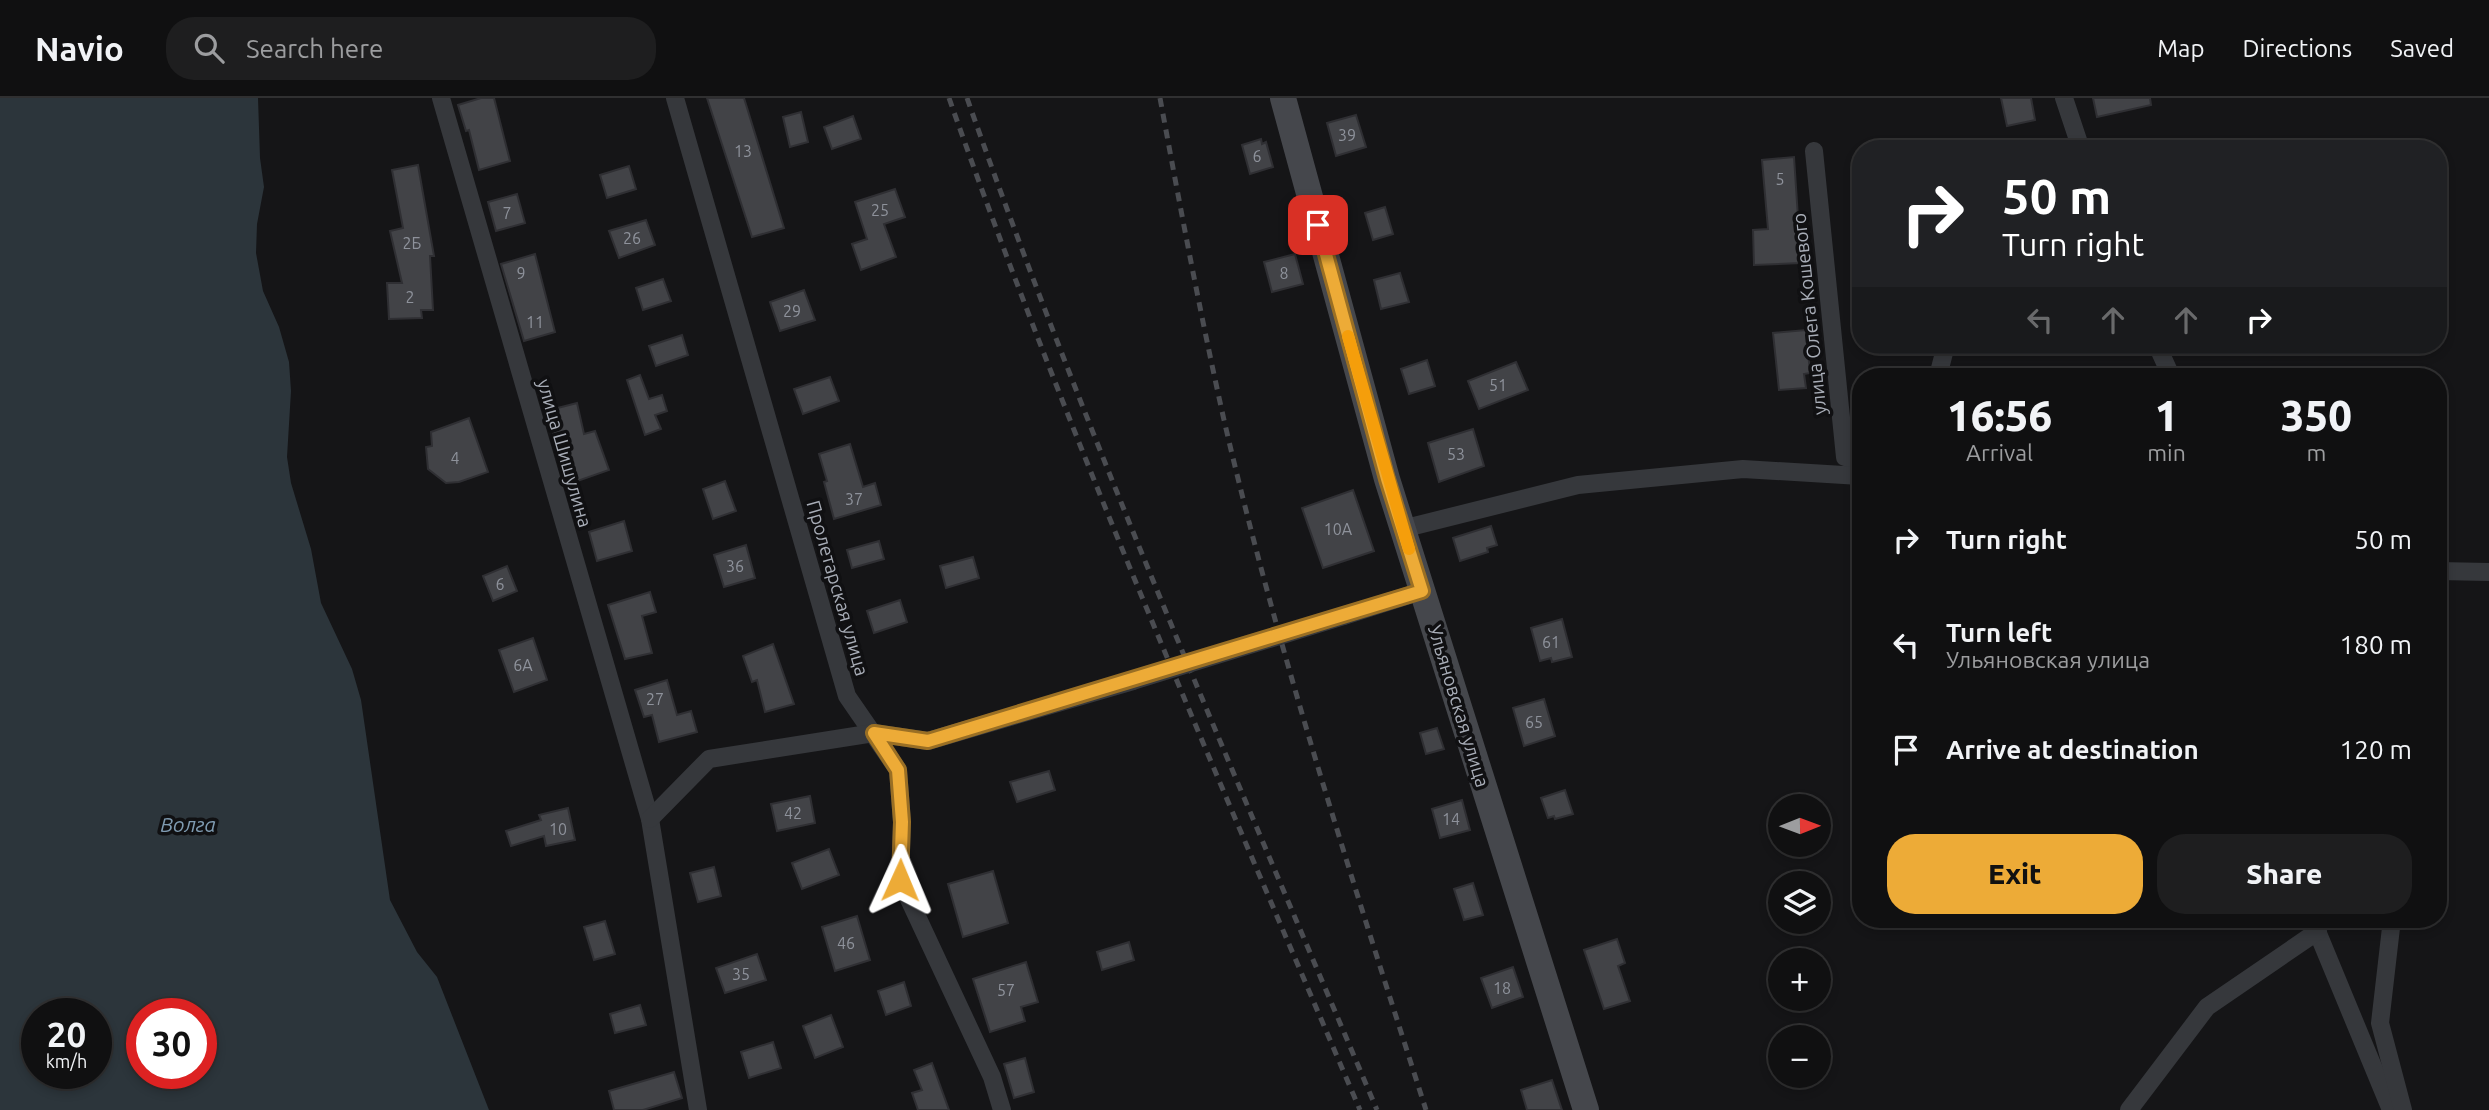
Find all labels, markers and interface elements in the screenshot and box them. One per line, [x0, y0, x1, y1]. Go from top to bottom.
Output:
search box [166, 17, 656, 80]
icon: search [190, 29, 228, 67]
text: Navio [35, 30, 124, 67]
text: Search here [246, 34, 383, 63]
text: Map [2157, 35, 2204, 62]
text: Directions [2242, 35, 2352, 62]
text: Saved [2390, 35, 2454, 62]
house number: 39 [1338, 126, 1356, 144]
house number: 13 [734, 142, 752, 160]
house number: 6 [1252, 147, 1262, 165]
icon: right [1887, 168, 1978, 259]
text: 50 m [2002, 168, 2111, 223]
house number: 5 [1775, 170, 1785, 188]
pin [1288, 195, 1348, 255]
house number: 25 [871, 201, 889, 219]
house number: 7 [502, 204, 512, 222]
icon: arrive [1299, 206, 1337, 244]
street label: улица Олега Кошевого [1787, 212, 1831, 416]
text: Turn right [2002, 226, 2144, 262]
house number: 26 [623, 229, 641, 247]
house number: 2Б [403, 234, 422, 252]
house number: 9 [516, 264, 526, 282]
house number: 8 [1279, 264, 1289, 282]
house number: 2 [405, 288, 415, 306]
icon: left [2021, 301, 2059, 339]
icon: ahead [2094, 301, 2132, 339]
icon: ahead [2167, 301, 2205, 339]
icon: right [2240, 301, 2278, 339]
house number: 29 [783, 302, 801, 320]
house number: 11 [526, 313, 544, 331]
street label: улица Шишулина [533, 376, 597, 530]
house number: 51 [1489, 376, 1507, 394]
text: 16:56 [1947, 392, 2052, 439]
text: 1 [2155, 392, 2178, 439]
text: 350 [2281, 392, 2352, 439]
text: Arrival [1966, 440, 2033, 465]
text: min [2147, 440, 2186, 465]
text: m [2306, 440, 2326, 465]
house number: 53 [1447, 445, 1465, 463]
house number: 4 [450, 449, 460, 467]
house number: 37 [845, 490, 863, 508]
street label: Пролетарская улица [802, 498, 874, 678]
house number: 10А [1324, 520, 1353, 538]
icon: right [1887, 521, 1925, 559]
text: Turn right [1946, 525, 2067, 554]
text: 50 m [2354, 525, 2412, 554]
house number: 36 [726, 557, 744, 575]
house number: 6 [495, 575, 505, 593]
text: Turn left [1946, 618, 2052, 647]
street label: Ульяновская улица [1424, 622, 1494, 790]
icon: left [1887, 626, 1925, 664]
text: 180 m [2340, 630, 2412, 659]
house number: 61 [1542, 633, 1560, 651]
text: Ульяновская улица [1946, 647, 2150, 672]
house number: 6А [513, 656, 533, 674]
house number: 27 [646, 690, 664, 708]
house number: 65 [1525, 713, 1543, 731]
icon: arrive [1887, 731, 1925, 769]
text: Arrive at destination [1946, 735, 2199, 764]
text: 120 m [2340, 735, 2412, 764]
north arrow [1768, 794, 1830, 858]
map controls [1768, 794, 1831, 1088]
house number: 42 [784, 804, 802, 822]
house number: 14 [1442, 810, 1460, 828]
water label: Волга [160, 812, 216, 836]
house number: 10 [549, 820, 567, 838]
button: Exit [1887, 834, 2143, 914]
button: Share [2157, 834, 2412, 914]
position arrow [863, 843, 937, 917]
button: layers [1768, 871, 1831, 934]
house number: 46 [837, 934, 855, 952]
button: + [1768, 948, 1831, 1011]
house number: 35 [732, 965, 750, 983]
house number: 18 [1493, 979, 1511, 997]
house number: 57 [997, 981, 1015, 999]
speed limit sign: 30 [126, 998, 217, 1089]
text: 20 [47, 1014, 86, 1054]
button: − [1768, 1025, 1831, 1088]
text: km/h [46, 1051, 87, 1071]

